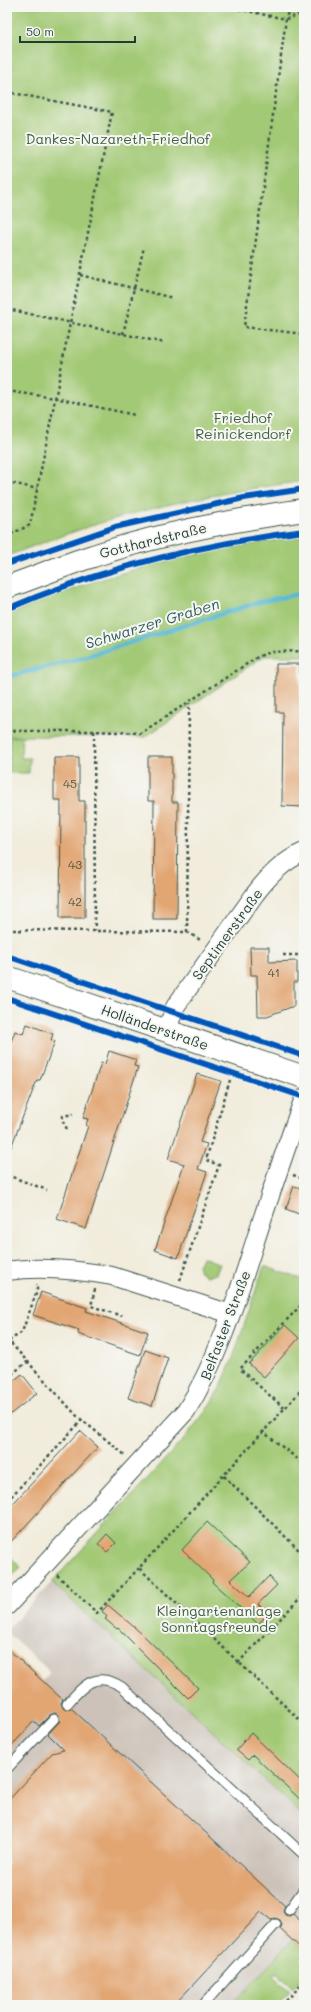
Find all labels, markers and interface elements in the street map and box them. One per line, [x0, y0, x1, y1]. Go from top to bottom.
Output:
scale bar [20, 18, 135, 44]
text: 50 m [26, 23, 54, 39]
park label: Dankes-Nazareth-Friedhof [26, 129, 211, 148]
park label: Friedhof Reinickendorf [195, 408, 291, 443]
street label: Gotthardstraße [97, 518, 209, 562]
water label: Schwarzer Graben [82, 593, 222, 653]
house number: 45 [63, 775, 77, 791]
house number: 43 [68, 856, 82, 872]
street label: Septimerstraße [187, 884, 267, 984]
house number: 42 [68, 893, 82, 909]
house number: 41 [268, 964, 280, 980]
street label: Holländerstraße [99, 1000, 211, 1054]
street label: Belfaster Straße [195, 1268, 255, 1382]
park label: Kleingartenanlage Sonntagsfreunde [157, 1601, 281, 1636]

